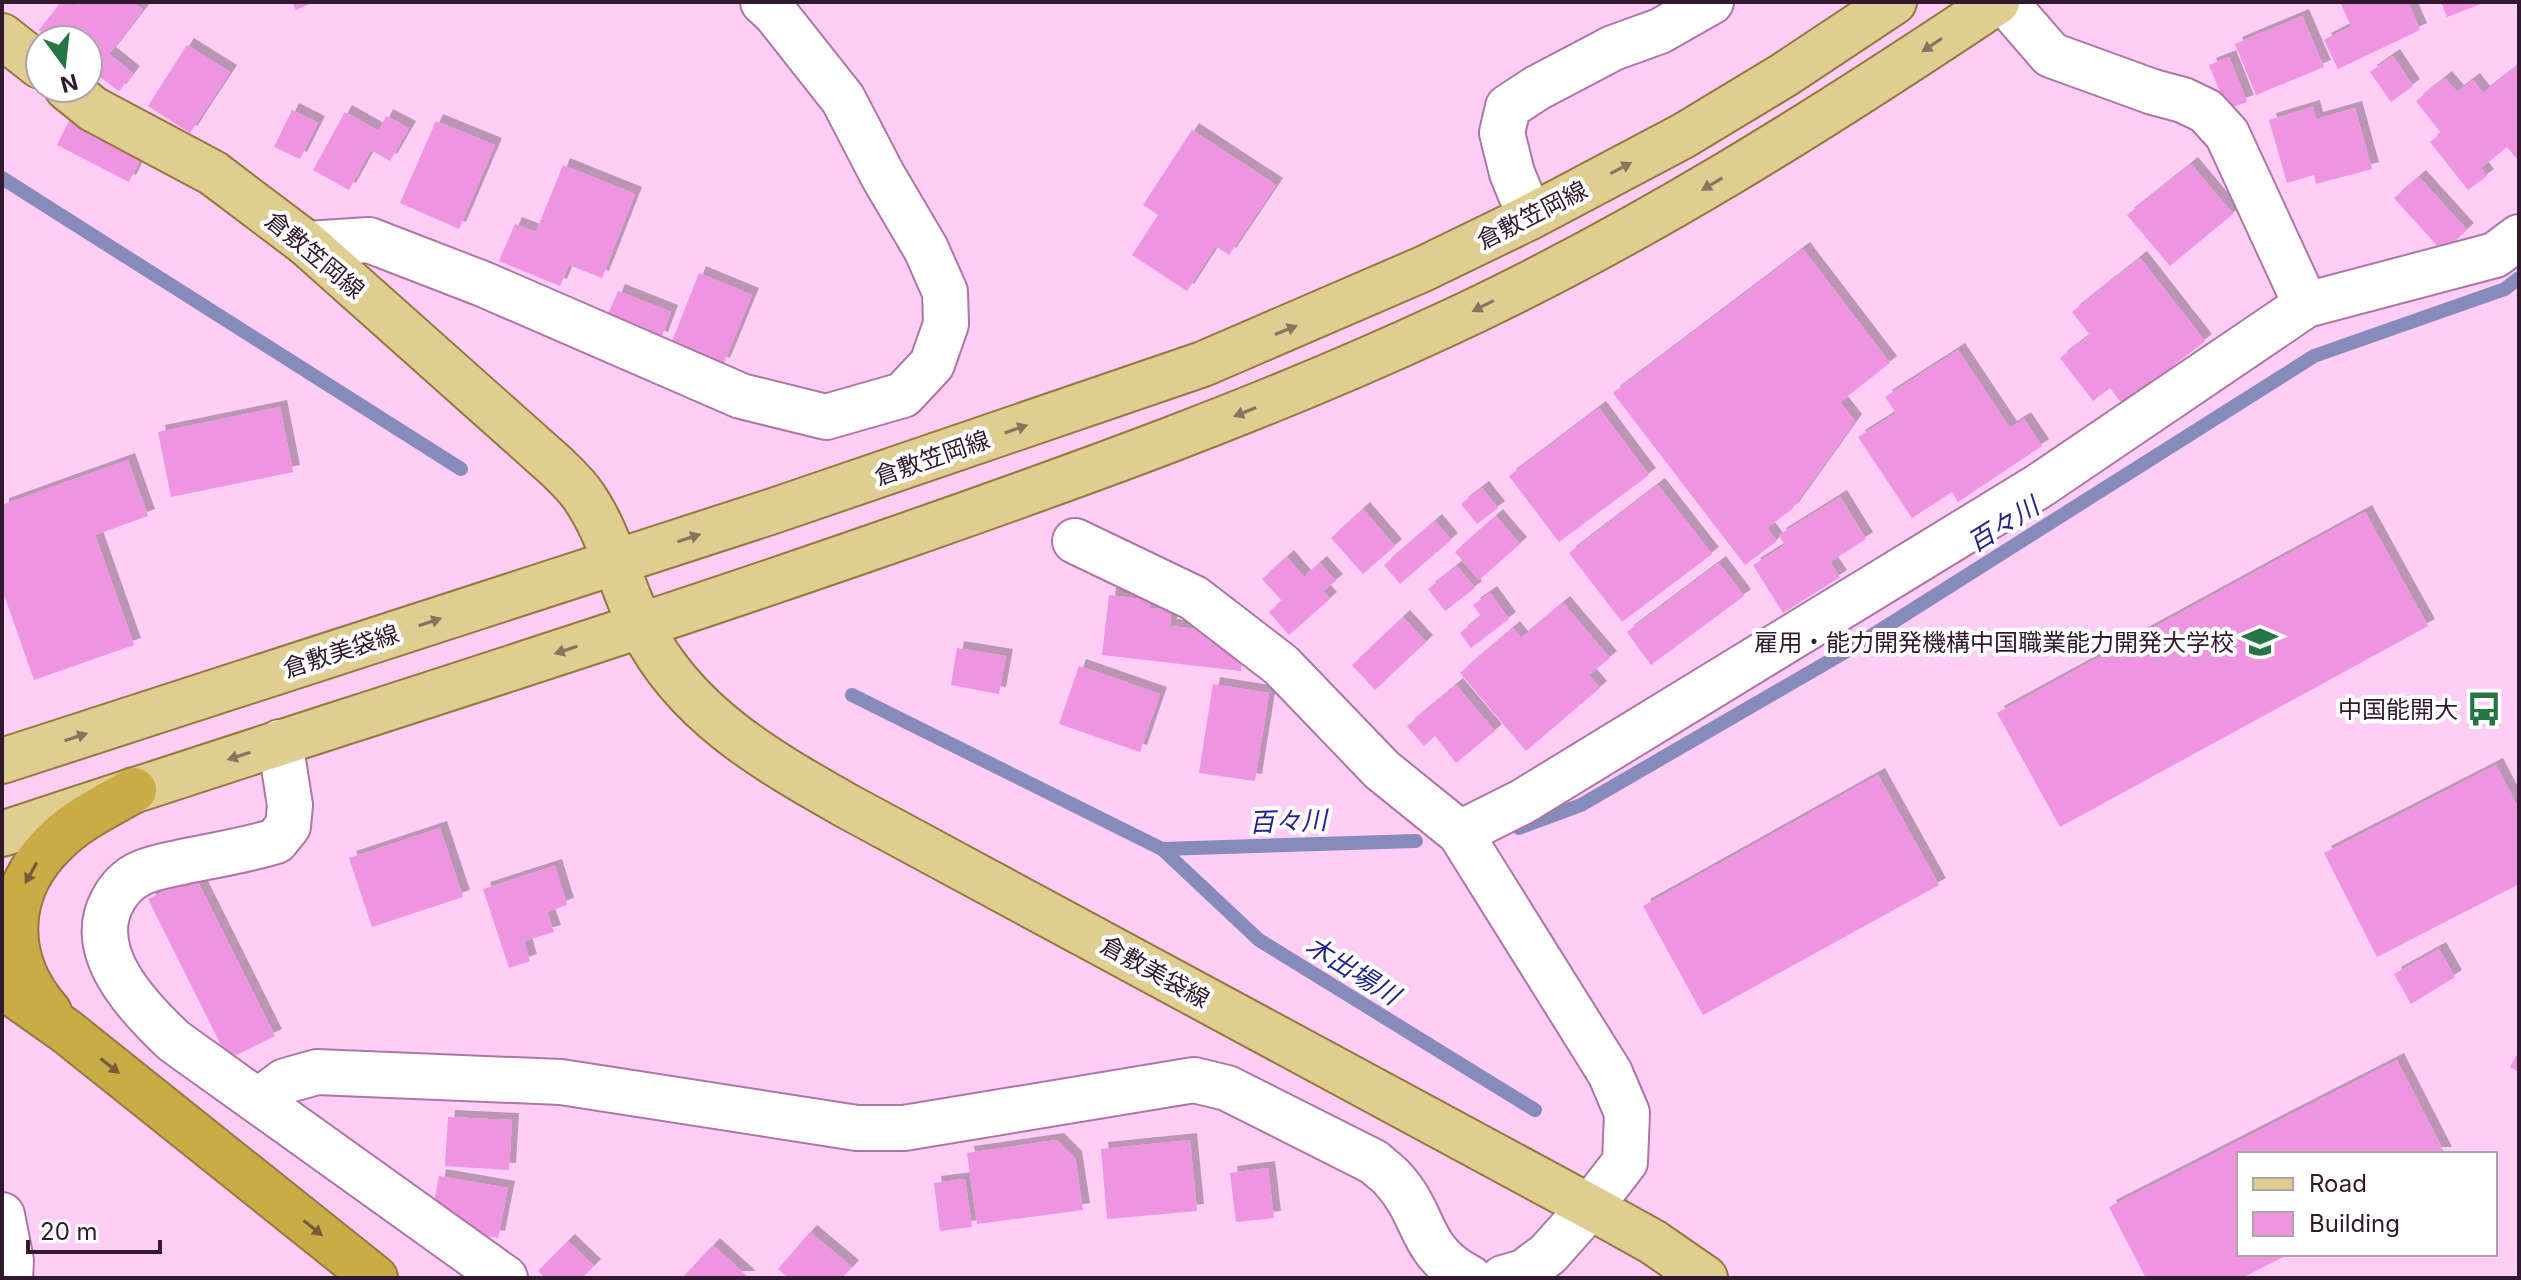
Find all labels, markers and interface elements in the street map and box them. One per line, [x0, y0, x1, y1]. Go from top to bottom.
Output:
north arrow [24, 24, 104, 104]
one-way arrow [1921, 38, 1943, 52]
text: N [58, 69, 81, 98]
one-way arrow [1610, 162, 1632, 176]
street label: 倉敷笠岡線 [1472, 175, 1592, 255]
one-way arrow [1701, 177, 1723, 191]
street label: 倉敷笠岡線 [260, 205, 370, 305]
one-way arrow [1471, 299, 1494, 313]
one-way arrow [1274, 324, 1298, 337]
one-way arrow [1233, 405, 1257, 418]
one-way arrow [1004, 423, 1028, 435]
street label: 倉敷笠岡線 [871, 425, 993, 491]
water label: 百々川 [1962, 489, 2047, 558]
one-way arrow [678, 531, 702, 544]
one-way arrow [418, 615, 442, 628]
street label: 倉敷美袋線 [279, 619, 403, 683]
school or university icon: 雇用・能力開発機構中国職業能力開発大学校 [2241, 623, 2279, 661]
place label: 雇用・能力開発機構中国職業能力開発大学校 [1754, 628, 2234, 657]
one-way arrow [554, 644, 578, 656]
bus stop icon: 中国能開大 [2465, 690, 2503, 728]
place label: 中国能開大 [2338, 695, 2458, 724]
one-way arrow [65, 730, 89, 742]
one-way arrow [227, 750, 251, 762]
water label: 百々川 [1248, 804, 1331, 838]
one-way arrow [24, 862, 38, 884]
water label: 木出場川 [1301, 929, 1408, 1012]
street label: 倉敷美袋線 [1095, 930, 1215, 1014]
one-way arrow [100, 1057, 120, 1074]
legend [2237, 1152, 2497, 1256]
text: Road [2309, 1169, 2367, 1198]
scale bar [28, 1204, 160, 1254]
text: Building [2309, 1209, 2400, 1238]
text: 20 m [40, 1217, 98, 1246]
one-way arrow [303, 1219, 323, 1236]

